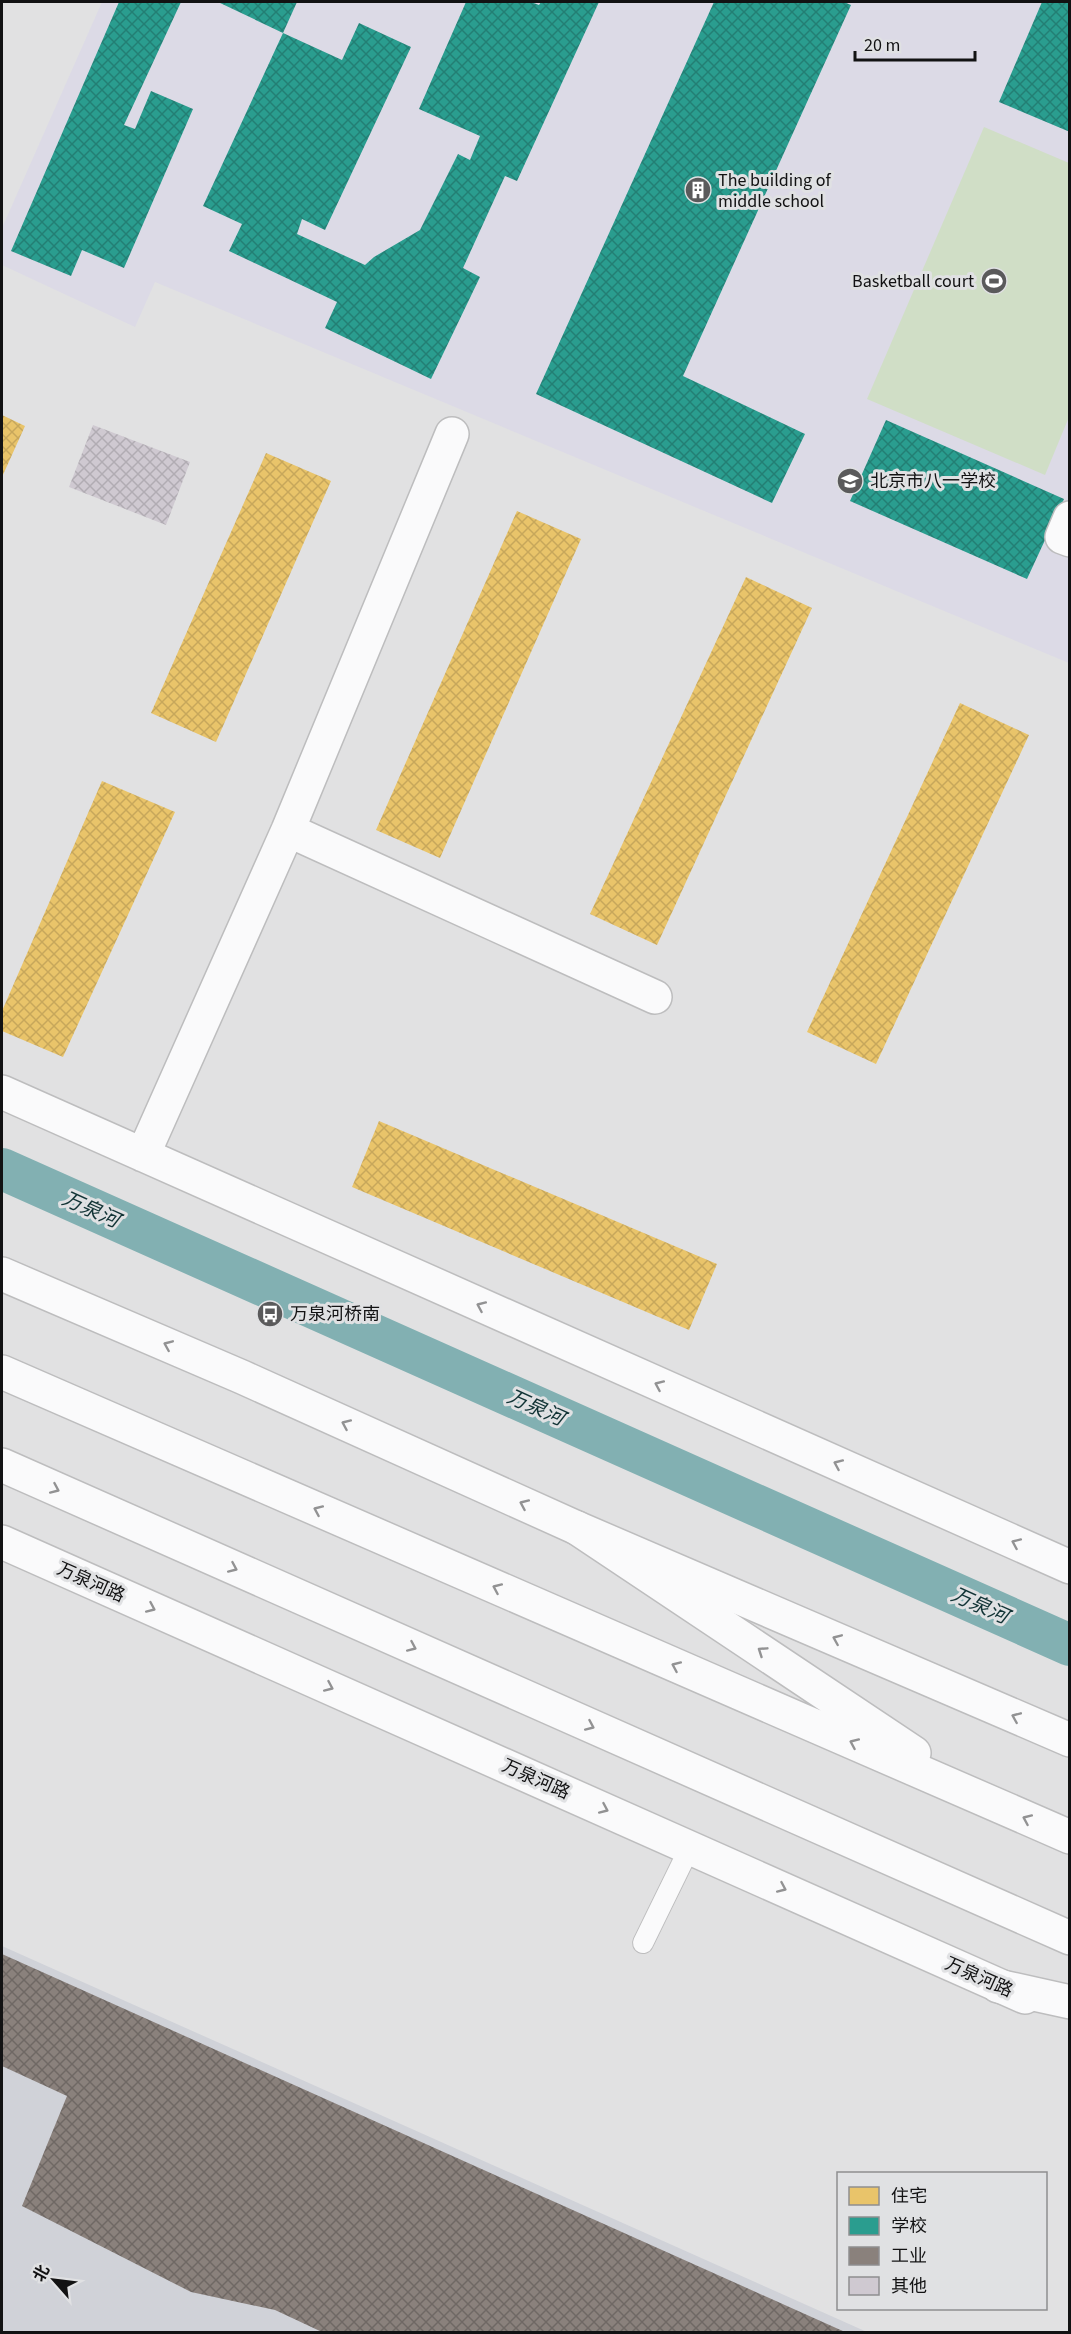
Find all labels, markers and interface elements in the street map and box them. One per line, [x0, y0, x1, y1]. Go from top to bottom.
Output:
scale bar [855, 24, 975, 62]
text: 20 m [864, 33, 900, 58]
place label: The building of middle school [718, 168, 831, 214]
building icon: The building of middle school [683, 175, 713, 205]
sports icon: Basketball court [979, 266, 1009, 296]
place label: Basketball court [852, 269, 974, 294]
school or university icon: 北京市八一学校 [835, 466, 865, 496]
place label: 北京市八一学校 [870, 469, 996, 494]
water label: 万泉河 [57, 1185, 127, 1237]
bus stop icon: 万泉河桥南 [255, 1299, 285, 1329]
one-way arrow [477, 1301, 488, 1313]
place label: 万泉河桥南 [290, 1302, 380, 1327]
one-way arrow [163, 1341, 174, 1353]
one-way arrow [655, 1380, 666, 1392]
water label: 万泉河 [502, 1383, 572, 1435]
one-way arrow [342, 1419, 353, 1431]
one-way arrow [833, 1459, 844, 1471]
one-way arrow [49, 1481, 60, 1493]
one-way arrow [520, 1500, 531, 1512]
one-way arrow [313, 1505, 324, 1517]
one-way arrow [1011, 1538, 1022, 1550]
street label: 万泉河路 [53, 1556, 129, 1609]
one-way arrow [227, 1560, 238, 1572]
water label: 万泉河 [946, 1581, 1016, 1633]
one-way arrow [492, 1583, 503, 1595]
one-way arrow [145, 1601, 156, 1613]
one-way arrow [832, 1635, 843, 1647]
one-way arrow [405, 1639, 416, 1651]
one-way arrow [757, 1647, 768, 1658]
one-way arrow [671, 1661, 682, 1673]
one-way arrow [323, 1680, 334, 1692]
one-way arrow [1011, 1712, 1022, 1724]
one-way arrow [583, 1718, 594, 1730]
one-way arrow [850, 1739, 861, 1751]
street label: 万泉河路 [498, 1753, 574, 1806]
one-way arrow [597, 1801, 608, 1813]
one-way arrow [1023, 1814, 1034, 1826]
one-way arrow [775, 1881, 786, 1893]
street label: 万泉河路 [941, 1951, 1017, 2004]
legend [837, 2172, 1047, 2310]
text: 住宅 [891, 2184, 927, 2209]
text: 学校 [891, 2214, 927, 2239]
text: 工业 [891, 2244, 927, 2269]
north arrow [24, 2250, 84, 2310]
text: 北 [28, 2261, 55, 2286]
text: 其他 [891, 2274, 927, 2299]

